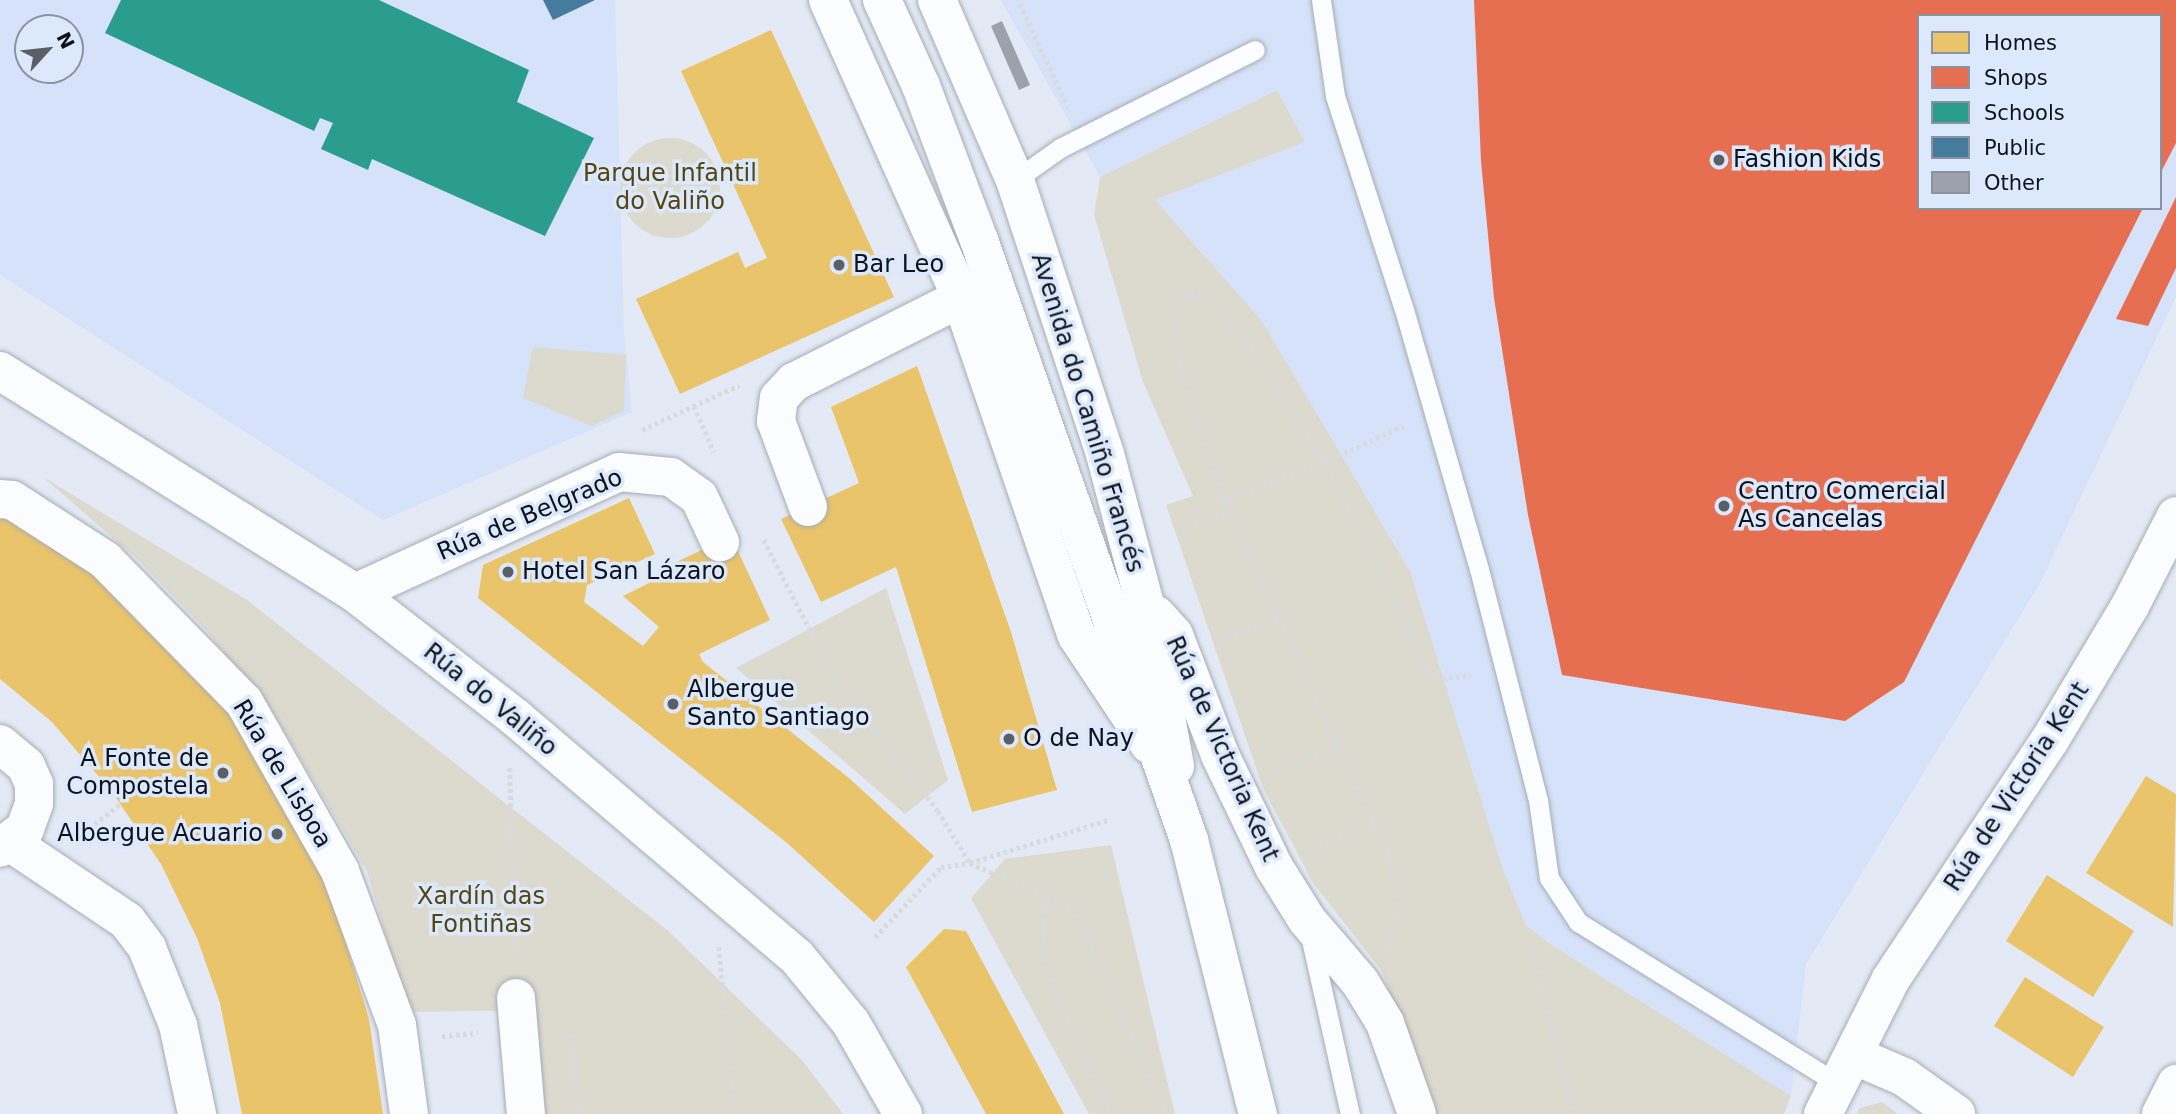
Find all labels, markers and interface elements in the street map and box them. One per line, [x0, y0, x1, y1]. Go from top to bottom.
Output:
north arrow [14, 14, 84, 84]
legend [1917, 14, 2162, 210]
text: N [53, 28, 79, 52]
text: Homes [1984, 31, 2057, 55]
text: Shops [1984, 66, 2048, 90]
text: Schools [1984, 101, 2065, 125]
text: Public [1984, 136, 2046, 160]
place label: Fashion Kids [1733, 146, 1881, 174]
marker: Fashion Kids [1711, 152, 1727, 168]
park label: Parque Infantil do Valiño [583, 160, 757, 216]
text: Other [1984, 171, 2044, 195]
street label: Avenida do Camiño Francés [1025, 250, 1149, 576]
place label: Bar Leo [853, 251, 944, 279]
marker: Bar Leo [831, 257, 847, 273]
street label: Rúa de Belgrado [433, 463, 627, 567]
place label: Centro Comercial As Cancelas [1738, 478, 1946, 534]
marker: Centro Comercial As Cancelas [1716, 498, 1732, 514]
place label: Hotel San Lázaro [522, 558, 725, 586]
marker: Hotel San Lázaro [500, 564, 516, 580]
street label: Rúa de Victoria Kent [1159, 632, 1285, 866]
street label: Rúa do Valiño [418, 637, 562, 763]
place label: Albergue Santo Santiago [687, 676, 870, 732]
street label: Rúa de Victoria Kent [1939, 677, 2095, 897]
street label: Rúa de Lisboa [226, 695, 338, 853]
marker: Albergue Santo Santiago [665, 696, 681, 712]
place label: O de Nay [1023, 725, 1134, 753]
marker: O de Nay [1001, 731, 1017, 747]
place label: A Fonte de Compostela [66, 745, 209, 801]
marker: A Fonte de Compostela [215, 765, 231, 781]
place label: Albergue Acuario [57, 820, 263, 848]
marker: Albergue Acuario [269, 826, 285, 842]
park label: Xardín das Fontiñas [417, 883, 545, 939]

